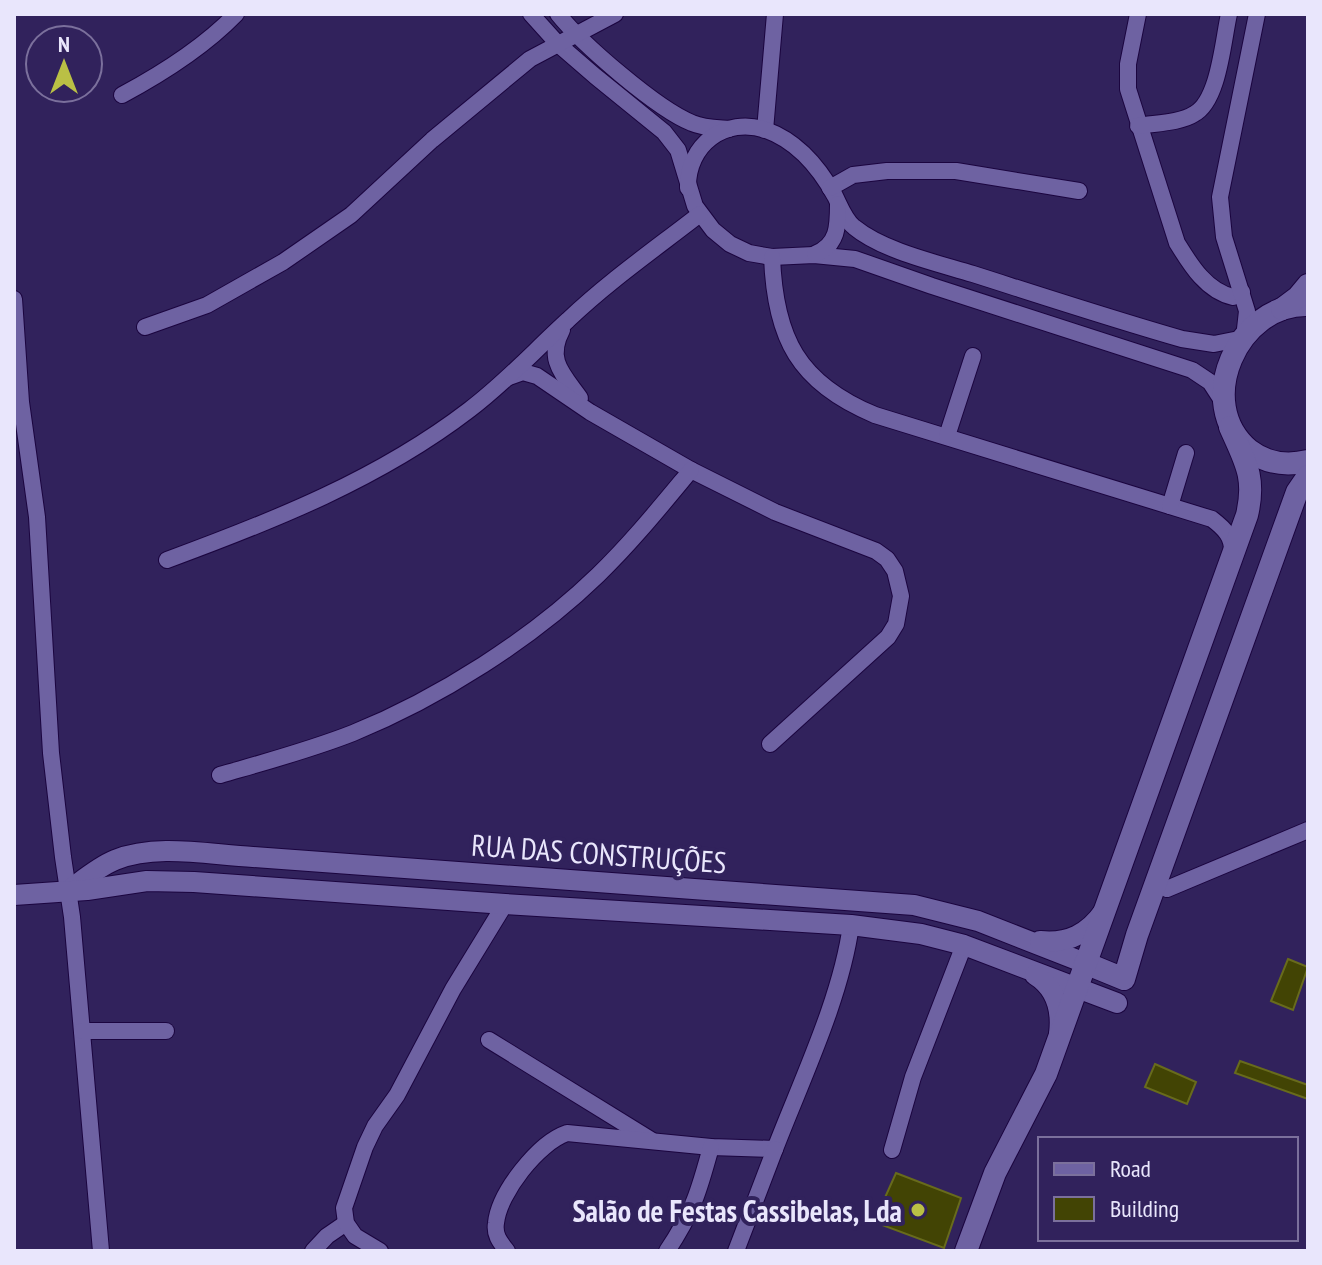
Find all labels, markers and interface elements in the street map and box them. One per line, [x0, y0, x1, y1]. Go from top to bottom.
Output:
north arrow [24, 24, 104, 104]
text: N [58, 30, 70, 58]
street label: RUA DAS CONSTRUÇÕES [470, 825, 728, 881]
legend [1038, 1137, 1298, 1241]
text: Road [1110, 1153, 1151, 1184]
place label: Salão de Festas Cassibelas, Lda [572, 1191, 902, 1230]
text: Building [1110, 1193, 1179, 1224]
marker: Salão de Festas Cassibelas, Lda [909, 1201, 927, 1219]

